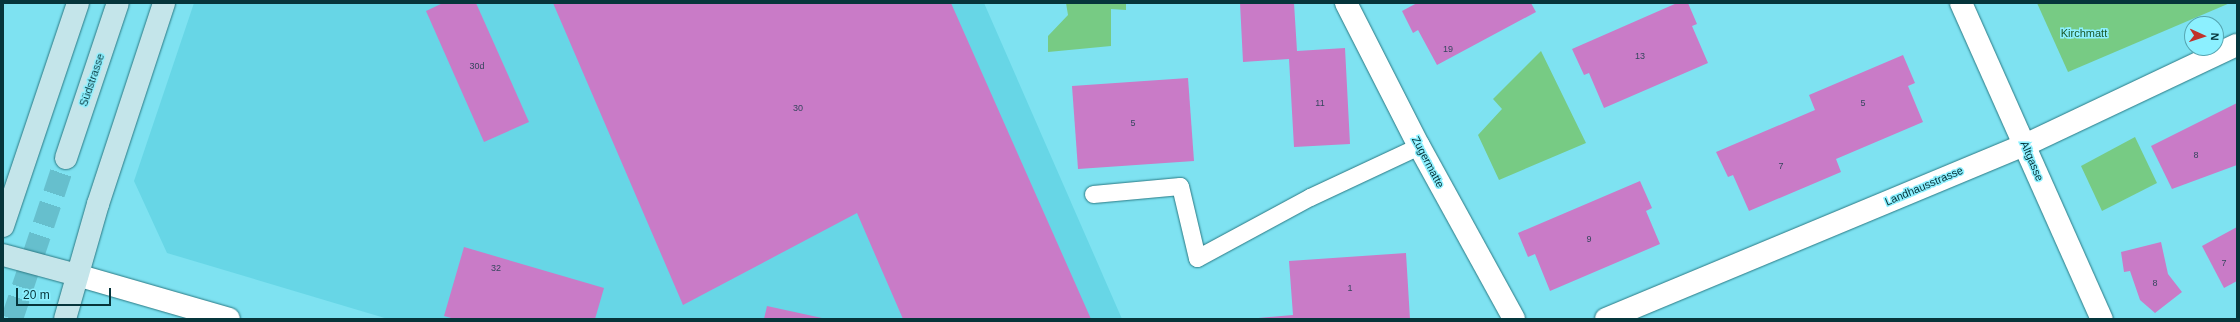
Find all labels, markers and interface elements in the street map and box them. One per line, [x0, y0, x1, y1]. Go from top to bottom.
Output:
north arrow [2184, 16, 2224, 56]
park label: Kirchmatt [2061, 26, 2107, 40]
text: N [2209, 32, 2221, 41]
house number: 19 [1443, 44, 1453, 54]
house number: 13 [1635, 51, 1645, 61]
street label: Südstrasse [77, 52, 107, 108]
house number: 30d [469, 61, 485, 71]
house number: 11 [1315, 98, 1325, 108]
house number: 5 [1860, 98, 1866, 108]
house number: 30 [793, 103, 803, 113]
house number: 5 [1130, 118, 1136, 128]
street label: Zugermatte [1409, 134, 1447, 190]
street label: Altgasse [2018, 139, 2046, 183]
house number: 8 [2193, 150, 2199, 160]
house number: 7 [1778, 161, 1784, 171]
street label: Landhausstrasse [1883, 164, 1965, 208]
house number: 9 [1586, 234, 1592, 244]
house number: 7 [2221, 258, 2227, 268]
house number: 32 [491, 263, 501, 273]
house number: 8 [2152, 278, 2158, 288]
scale bar [18, 280, 113, 306]
house number: 1 [1347, 283, 1353, 293]
text: 20 m [23, 288, 50, 302]

